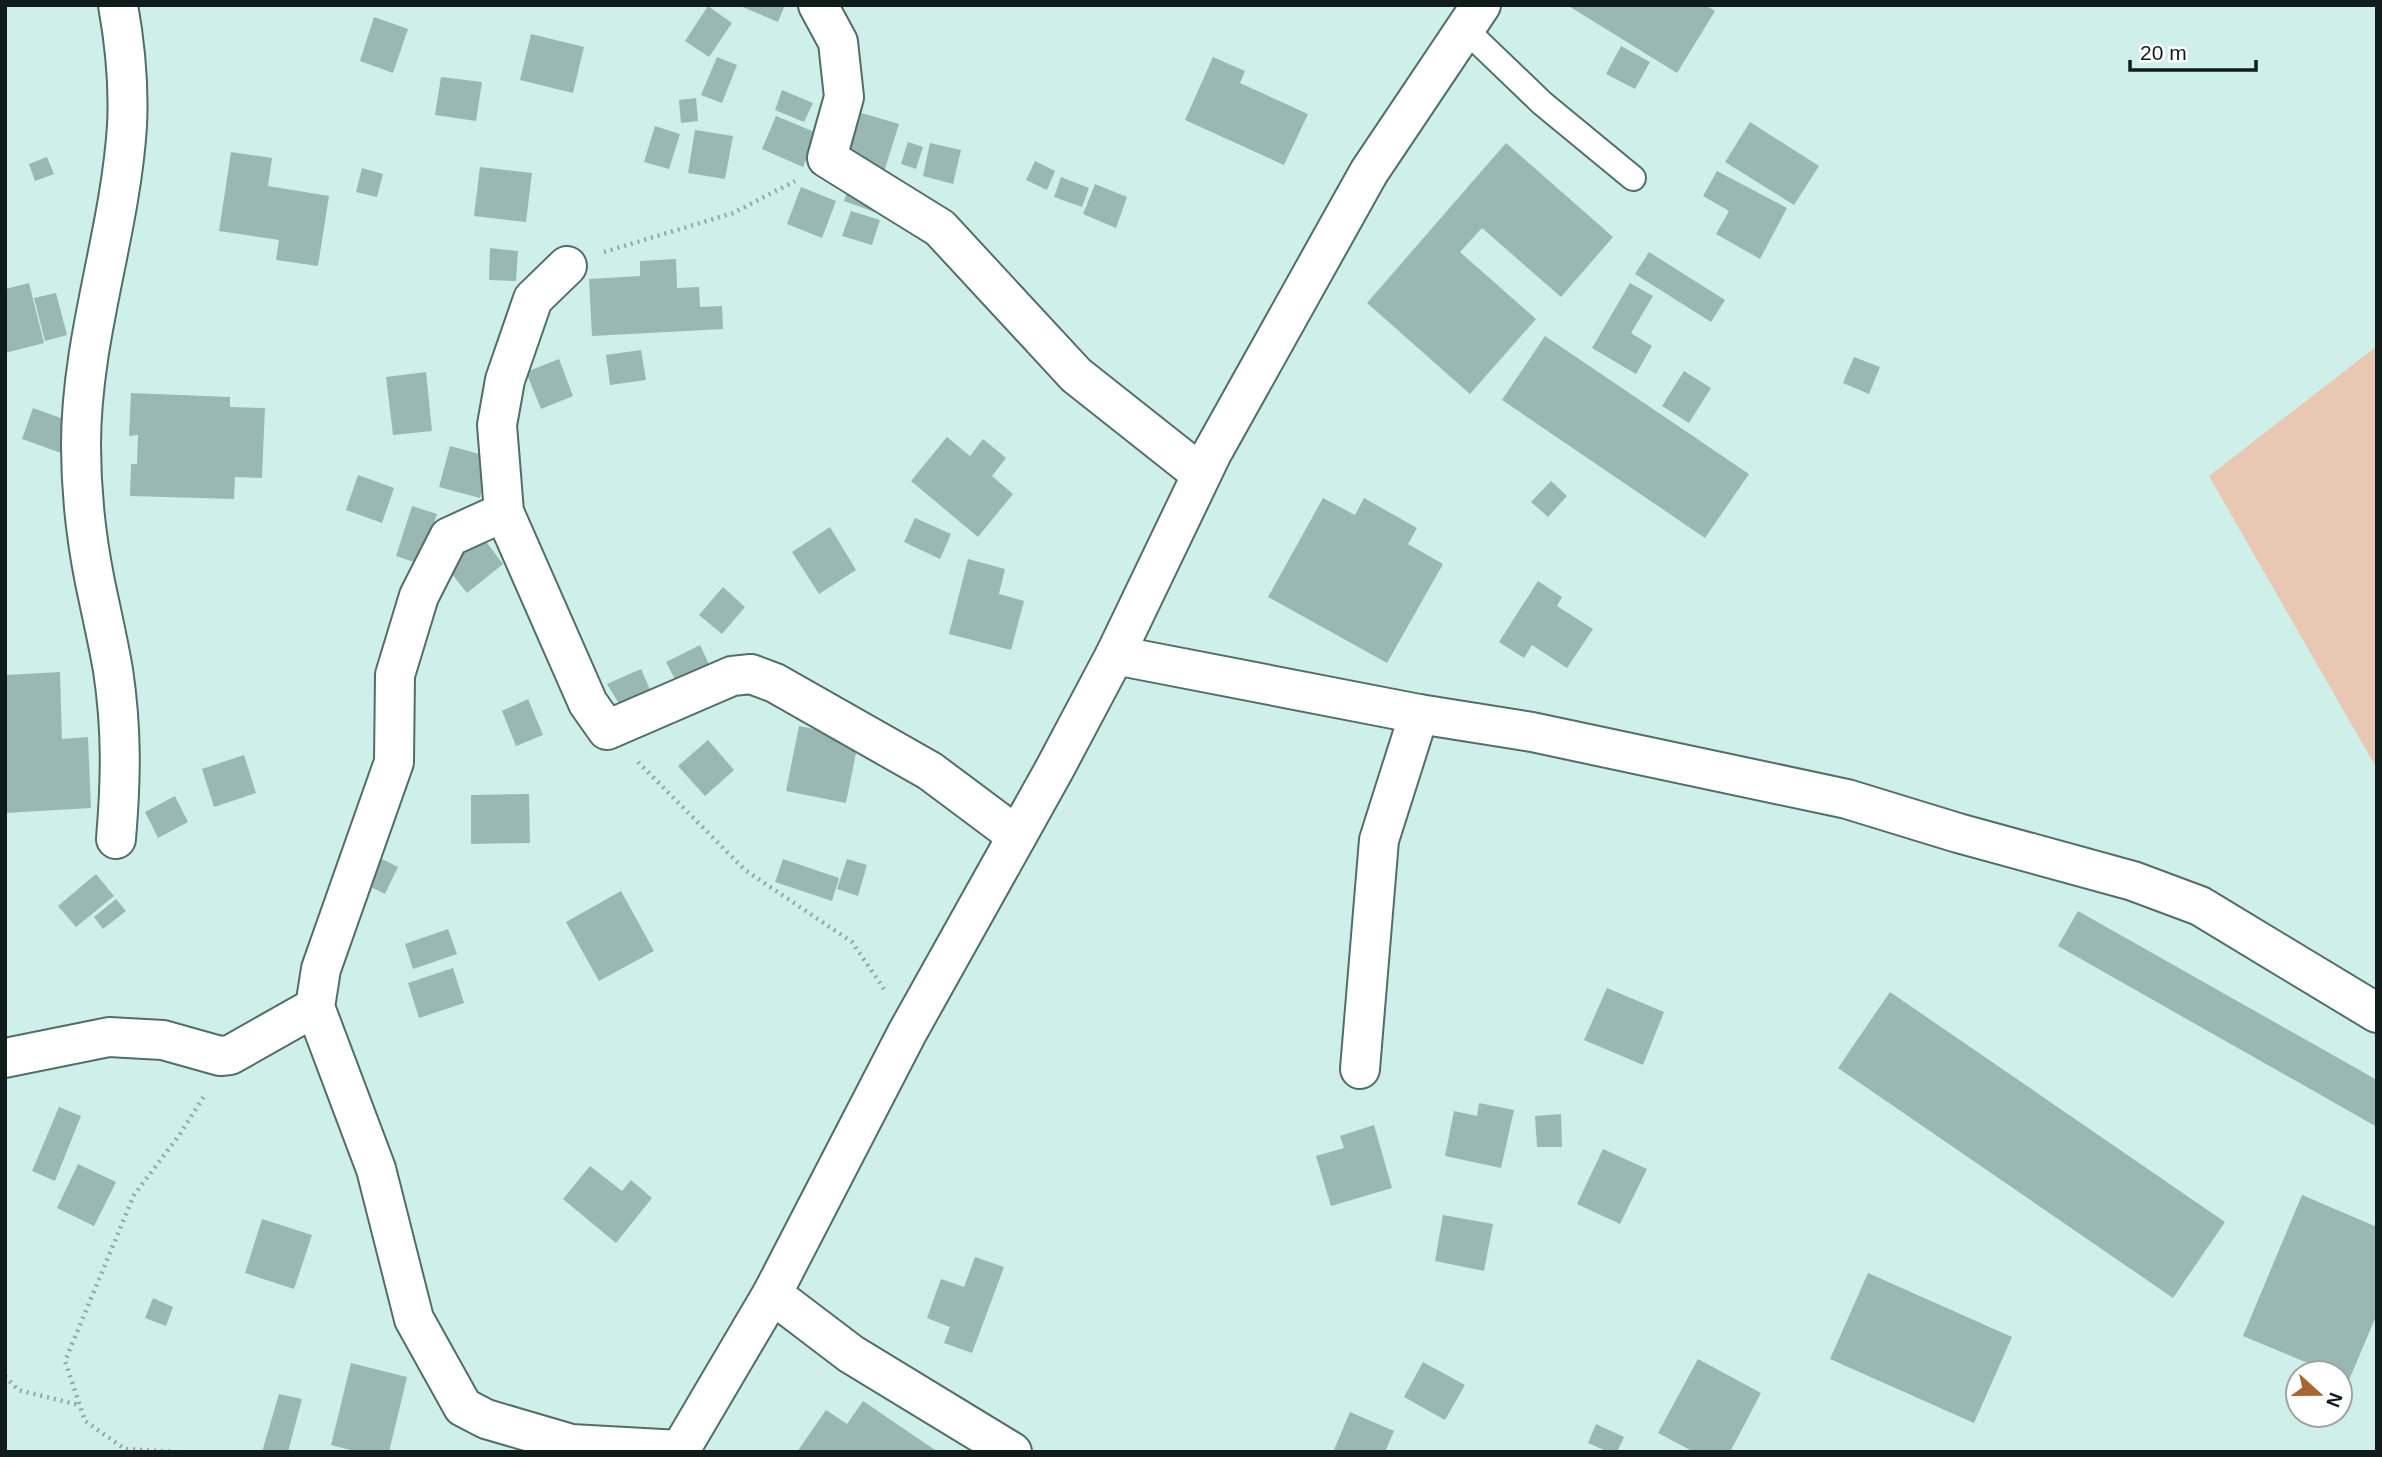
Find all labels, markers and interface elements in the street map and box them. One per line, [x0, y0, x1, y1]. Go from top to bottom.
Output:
scale bar [2130, 28, 2256, 72]
text: 20 m [2140, 41, 2187, 64]
north arrow [2284, 1359, 2354, 1429]
text: N [2322, 1390, 2347, 1410]

